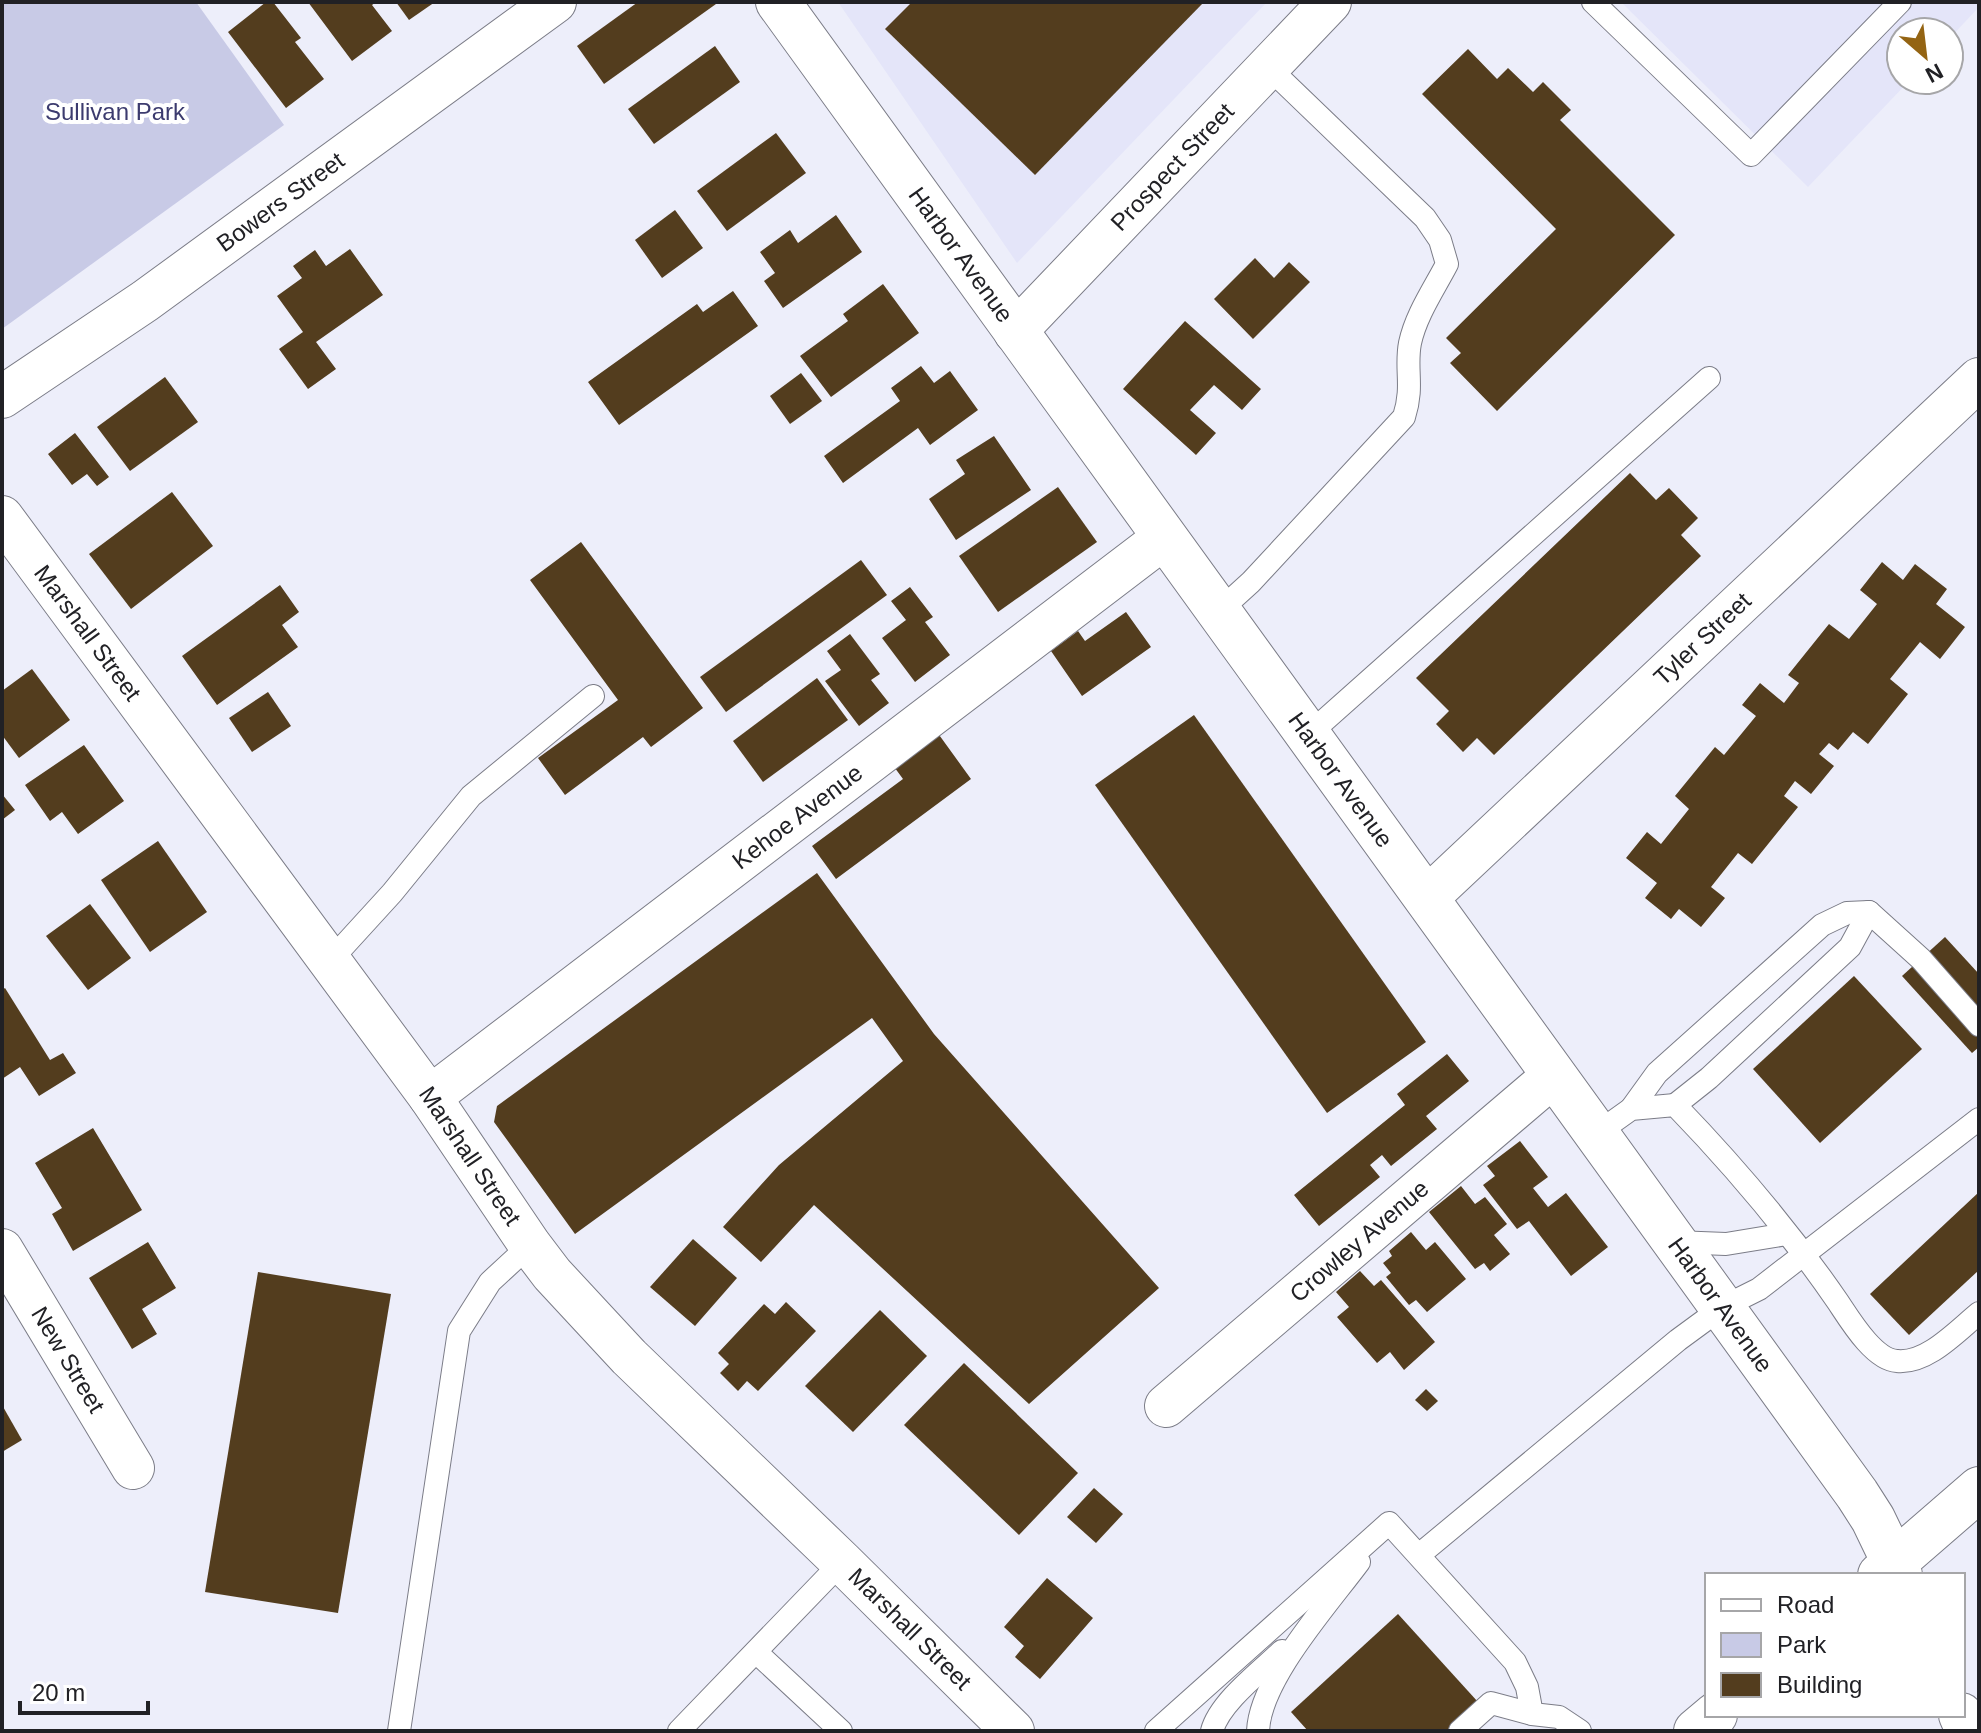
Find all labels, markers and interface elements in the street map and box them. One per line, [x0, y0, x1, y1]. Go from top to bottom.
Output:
north arrow [1885, 16, 1965, 96]
text: N [1921, 58, 1947, 88]
street label: Prospect Street [1105, 97, 1239, 236]
park label: Sullivan Park [45, 98, 186, 125]
street label: Bowers Street [211, 146, 349, 257]
street label: Harbor Avenue [903, 182, 1019, 327]
street label: Marshall Street [29, 560, 147, 706]
street label: Tyler Street [1648, 587, 1756, 691]
street label: Harbor Avenue [1283, 707, 1399, 852]
street label: Kehoe Avenue [727, 759, 867, 875]
street label: Marshall Street [414, 1081, 527, 1230]
street label: Crowley Avenue [1284, 1174, 1434, 1307]
street label: Harbor Avenue [1663, 1232, 1778, 1377]
street label: New Street [26, 1302, 111, 1418]
street label: Marshall Street [843, 1562, 977, 1695]
legend [1705, 1573, 1965, 1717]
text: Road [1777, 1591, 1834, 1618]
text: Park [1777, 1631, 1827, 1658]
scale bar [20, 1665, 148, 1715]
text: Building [1777, 1671, 1862, 1698]
text: 20 m [32, 1679, 85, 1706]

